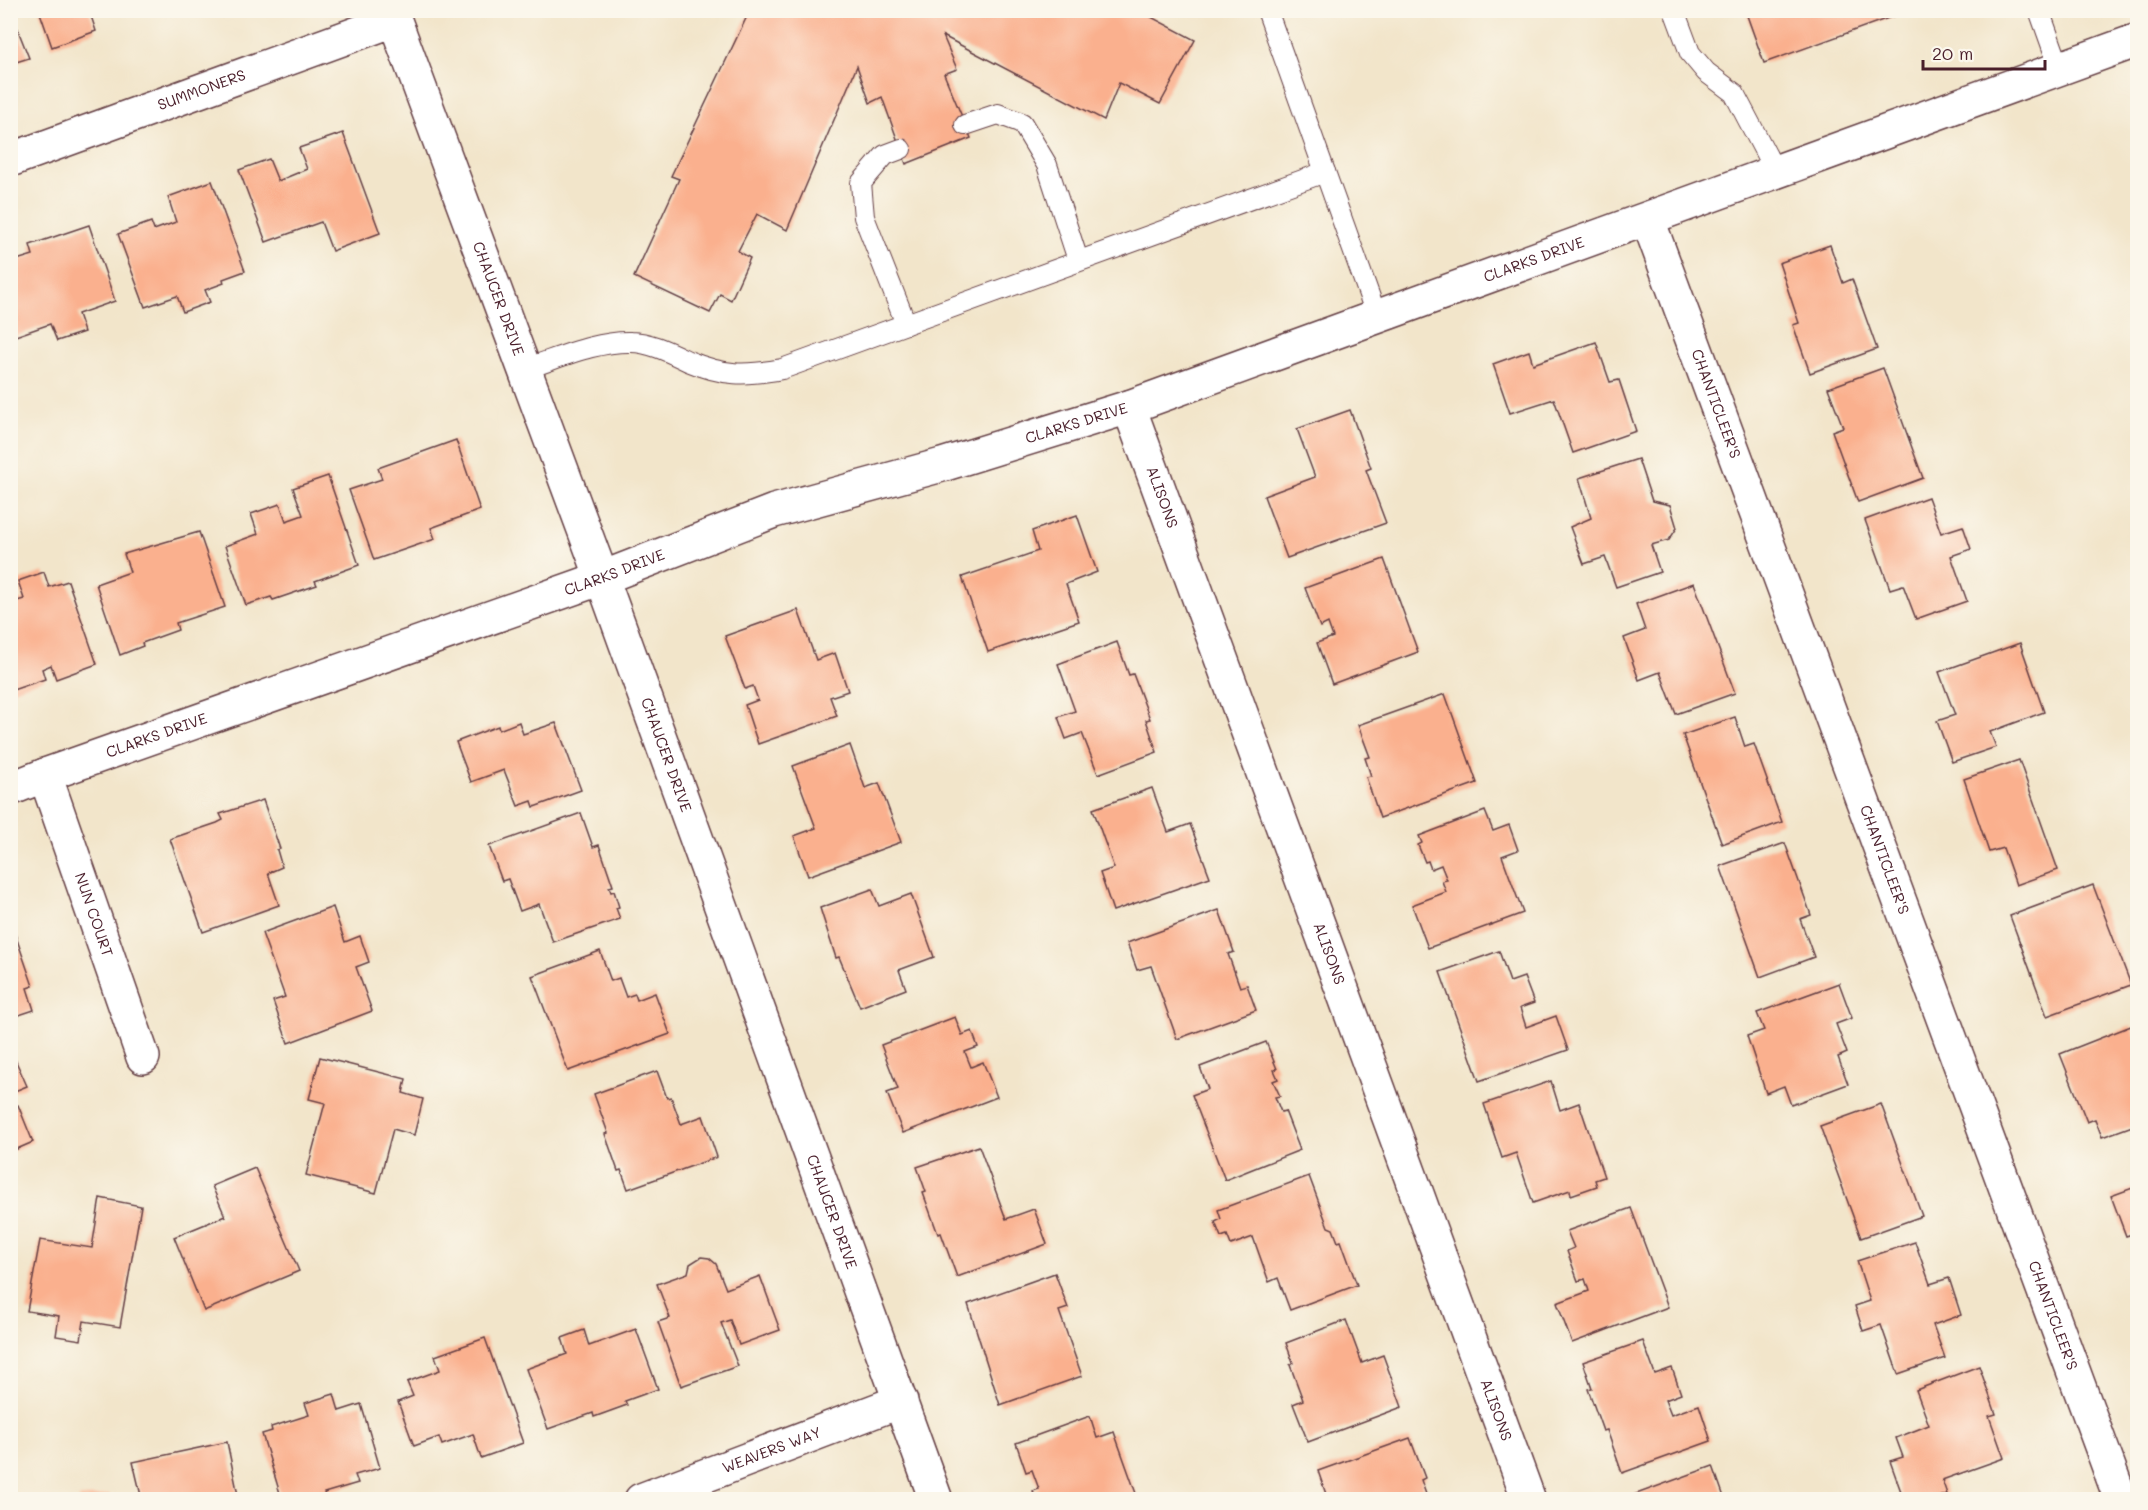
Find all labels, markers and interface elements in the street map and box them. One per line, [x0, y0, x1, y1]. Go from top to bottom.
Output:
scale bar [1923, 33, 2044, 71]
text: 20 m [1932, 41, 1973, 65]
street label: SUMMONERS [155, 64, 248, 114]
street label: CLARKS DRIVE [1481, 231, 1587, 286]
street label: CHAUCER DRIVE [469, 238, 530, 359]
street label: CHANTICLEER'S [1688, 346, 1746, 461]
street label: CLARKS DRIVE [1023, 397, 1130, 448]
street label: ALISONS [1142, 463, 1183, 531]
street label: CLARKS DRIVE [561, 544, 667, 600]
street label: CHAUCER DRIVE [637, 694, 697, 815]
street label: CLARKS DRIVE [103, 707, 210, 762]
street label: CHANTICLEER'S [1856, 802, 1915, 917]
street label: NUN COURT [71, 870, 118, 959]
street label: ALISONS [1309, 919, 1350, 987]
street label: CHAUCER DRIVE [803, 1151, 863, 1272]
street label: CHANTICLEER'S [2024, 1258, 2083, 1373]
street label: ALISONS [1476, 1376, 1517, 1443]
street label: WEAVERS WAY [719, 1421, 824, 1477]

